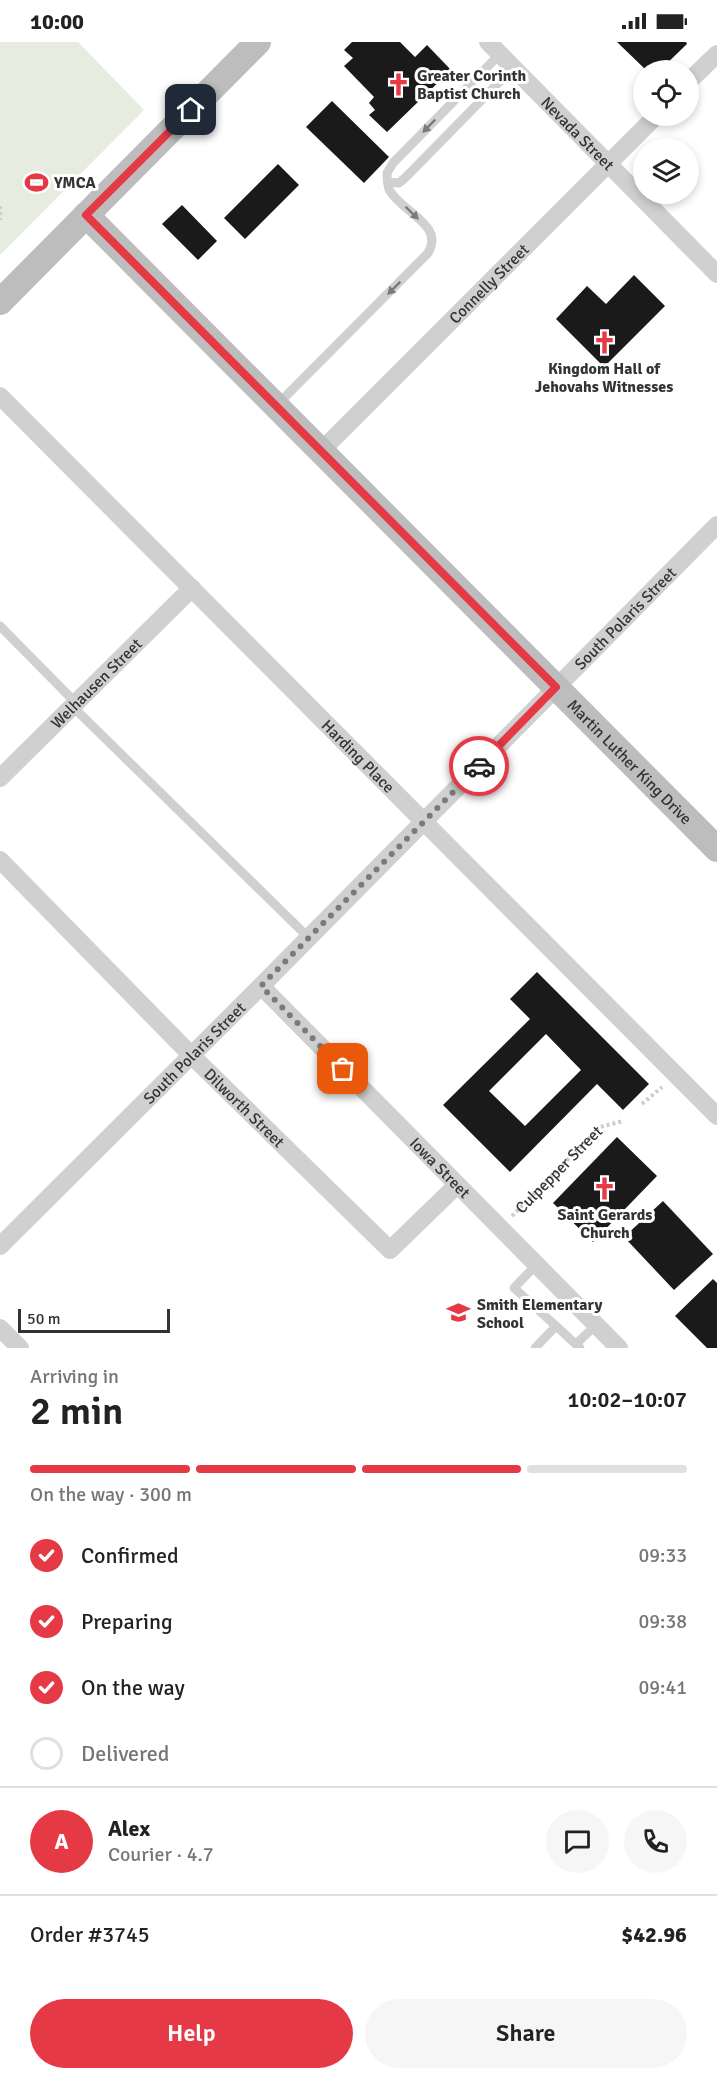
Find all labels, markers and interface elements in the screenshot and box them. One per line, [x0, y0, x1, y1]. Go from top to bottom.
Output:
text: 10:00 [30, 8, 84, 35]
map controls [633, 60, 699, 204]
button: locate [633, 60, 699, 126]
place label: Greater Corinth Baptist Church [417, 66, 526, 104]
church icon: Greater Corinth Baptist Church [386, 71, 412, 97]
pin [165, 84, 216, 135]
icon: home [174, 93, 207, 126]
street label: Nevada Street [536, 93, 618, 175]
one-way arrow [423, 118, 437, 132]
button: layers [633, 138, 699, 204]
sports icon: YMCA [23, 169, 49, 195]
place label: YMCA [53, 173, 96, 193]
one-way arrow [405, 206, 420, 220]
street label: Connelly Street [445, 240, 534, 328]
one-way arrow [387, 280, 401, 295]
church icon: Kingdom Hall of Jehovahs Witnesses [591, 330, 617, 356]
place label: Kingdom Hall of Jehovahs Witnesses [535, 359, 673, 397]
street label: South Polaris Street [571, 563, 681, 674]
street label: Welhausen Street [47, 634, 147, 733]
street label: Martin Luther King Drive [563, 695, 696, 829]
street label: Harding Place [317, 716, 399, 798]
courier [449, 736, 509, 796]
icon: car [463, 750, 496, 783]
street label: South Polaris Street [139, 998, 250, 1109]
pin [317, 1043, 368, 1094]
icon: bag [326, 1052, 359, 1085]
street label: Dilworth Street [199, 1064, 289, 1152]
street label: Culpepper Street [511, 1121, 607, 1218]
street label: Iowa Street [405, 1133, 474, 1203]
church icon: Saint Gerards Church [592, 1176, 618, 1202]
place label: Saint Gerards Church [558, 1205, 652, 1243]
place label: Smith Elementary School [477, 1295, 602, 1333]
school or university icon: Smith Elementary School [446, 1300, 472, 1326]
scale bar [18, 1306, 170, 1334]
text: 50 m [27, 1309, 61, 1329]
text: Arriving in [30, 1364, 119, 1389]
text: 10:02–10:07 [568, 1386, 687, 1413]
text: 2 min [30, 1387, 123, 1435]
text: On the way · 300 m [30, 1482, 192, 1507]
icon: check [30, 1539, 63, 1572]
text: Confirmed [81, 1542, 179, 1569]
text: 09:33 [638, 1543, 687, 1568]
icon: check [30, 1605, 63, 1638]
text: Preparing [81, 1608, 173, 1635]
text: 09:38 [638, 1609, 687, 1634]
icon: check [30, 1671, 63, 1704]
text: On the way [81, 1674, 185, 1701]
text: 09:41 [638, 1675, 687, 1700]
text: Delivered [81, 1740, 169, 1767]
button: chat [546, 1810, 609, 1873]
button: phone [624, 1810, 687, 1873]
text: Alex [108, 1815, 150, 1842]
text: A [54, 1828, 69, 1855]
text: Courier · 4.7 [108, 1842, 214, 1867]
text: Order #3745 [30, 1921, 150, 1948]
text: $42.96 [621, 1921, 687, 1948]
button: Help [30, 1999, 353, 2068]
button: Share [365, 1999, 687, 2068]

